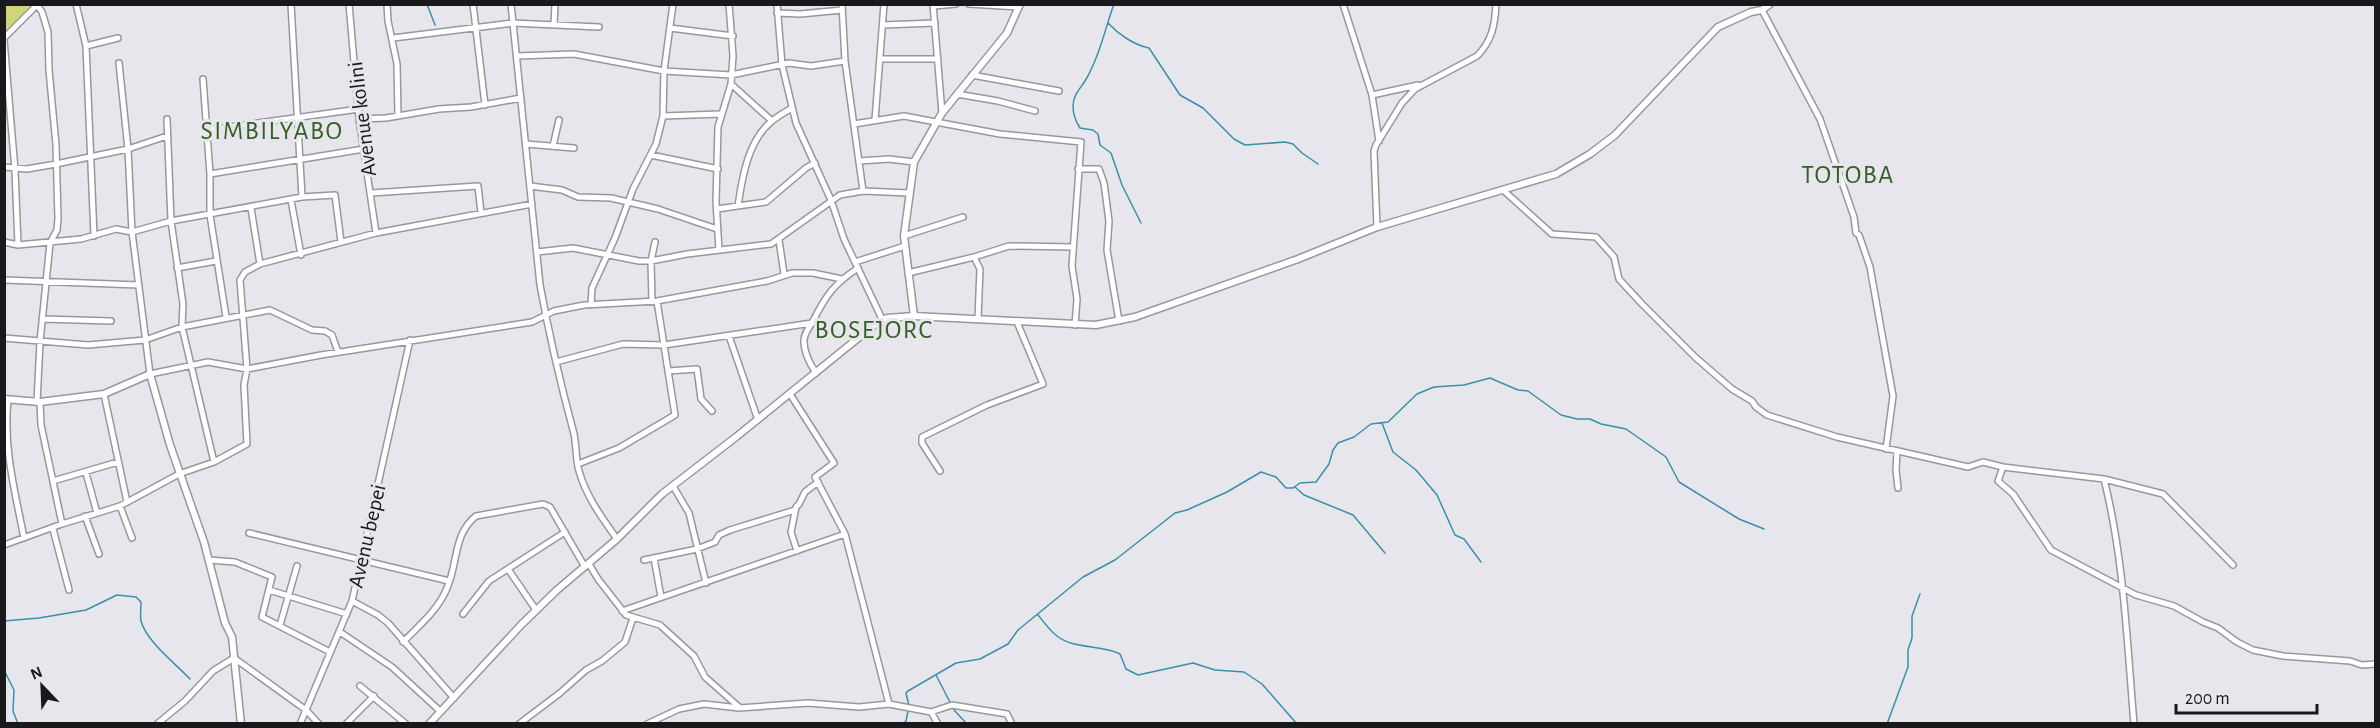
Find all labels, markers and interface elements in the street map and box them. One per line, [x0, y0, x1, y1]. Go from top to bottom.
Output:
street label: Avenue kolini [344, 60, 380, 178]
district label: SIMBILYABO [200, 118, 344, 144]
district label: TOTOBA [1801, 162, 1895, 188]
district label: BOSEJORC [814, 317, 934, 343]
street label: Avenu bepei [344, 482, 390, 590]
north arrow [12, 656, 72, 716]
text: N [28, 664, 45, 683]
scale bar [2176, 677, 2317, 715]
text: 200 m [2185, 690, 2230, 708]

